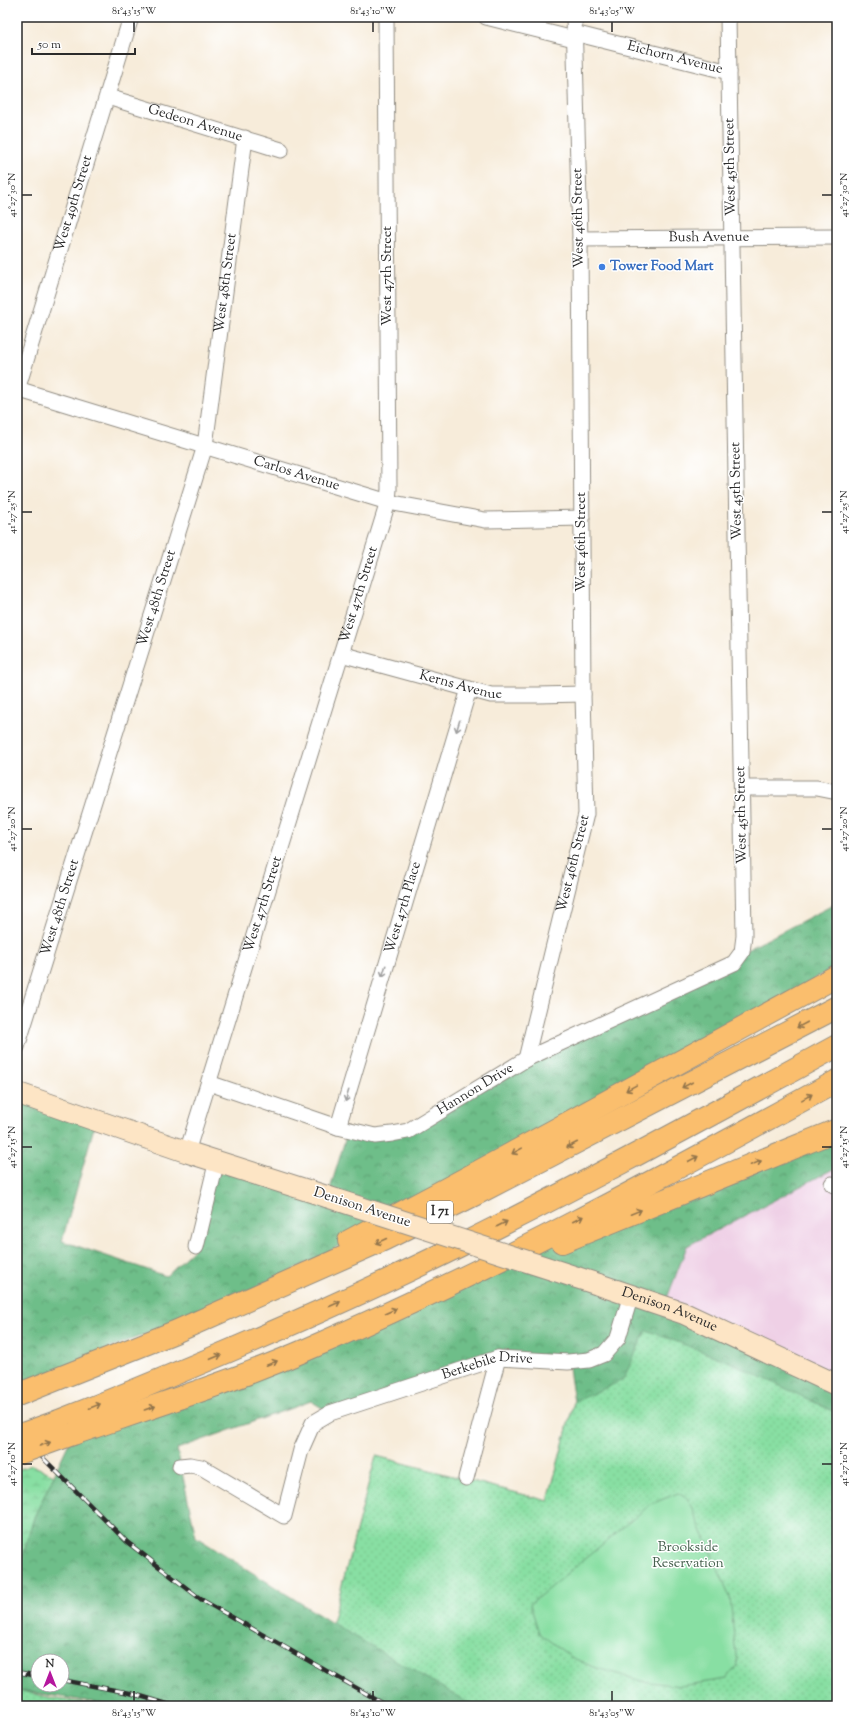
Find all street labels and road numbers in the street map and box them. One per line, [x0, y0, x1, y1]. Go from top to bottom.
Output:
street label: Eichorn Avenue [625, 37, 725, 80]
street label: Gedeon Avenue [145, 100, 245, 148]
street label: West 45th Street [720, 118, 742, 216]
street label: West 49th Street [50, 153, 98, 254]
street label: West 46th Street [568, 168, 590, 268]
street label: West 47th Street [378, 226, 398, 326]
street label: Bush Avenue [669, 228, 749, 248]
street label: West 48th Street [210, 232, 243, 334]
street label: West 45th Street [726, 442, 748, 540]
street label: Carlos Avenue [251, 451, 342, 497]
street label: West 46th Street [572, 492, 592, 592]
street label: West 47th Street [335, 544, 384, 646]
street label: West 48th Street [133, 547, 182, 649]
street label: Kerns Avenue [417, 666, 502, 705]
street label: West 45th Street [731, 766, 753, 864]
street label: West 46th Street [552, 813, 595, 915]
street label: West 47th Street [239, 854, 288, 955]
street label: West 48th Street [36, 857, 85, 958]
street label: West 47th Place [380, 859, 427, 956]
street label: Hannon Drive [433, 1059, 518, 1121]
street label: Denison Avenue [311, 1183, 413, 1233]
road number: I 71 [427, 1201, 453, 1223]
street label: Denison Avenue [619, 1283, 721, 1338]
street label: Berkebile Drive [439, 1348, 533, 1386]

